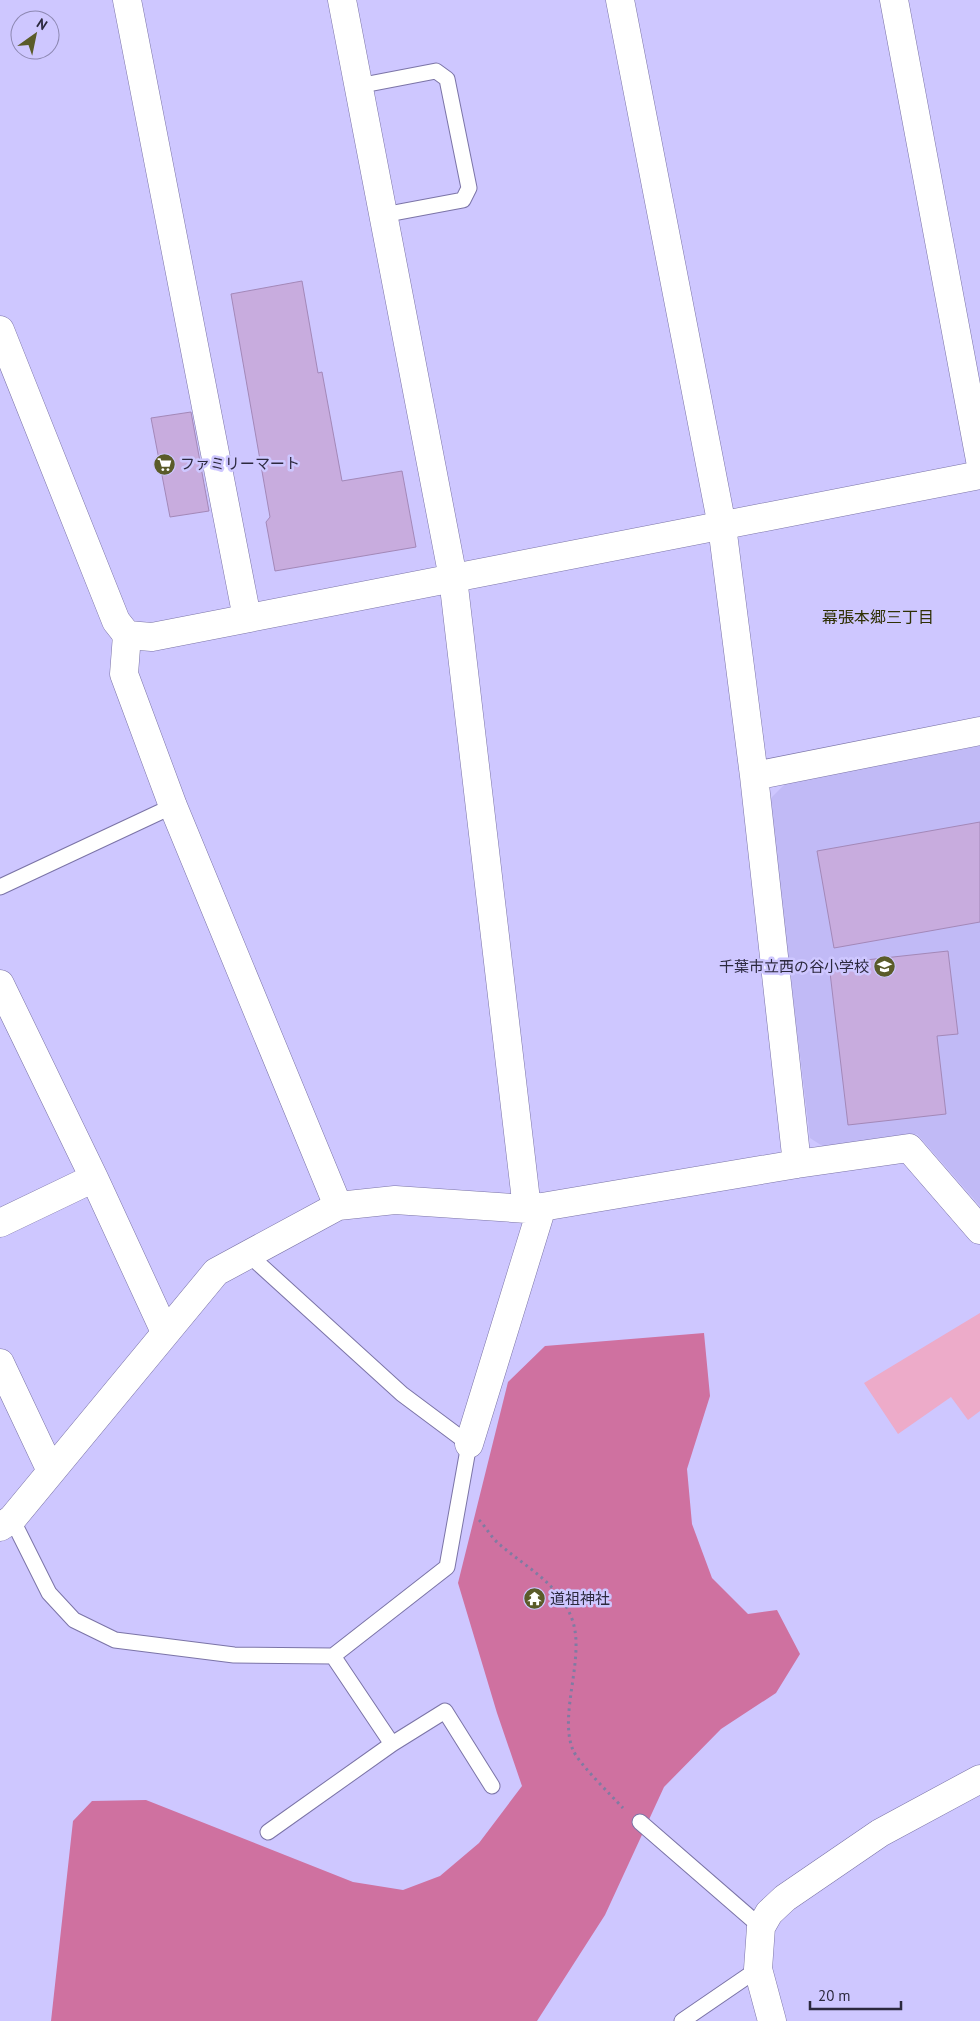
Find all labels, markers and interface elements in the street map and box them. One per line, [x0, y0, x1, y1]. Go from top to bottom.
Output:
north arrow [10, 10, 60, 60]
text: N [33, 14, 51, 34]
supermarket icon: ファミリーマート [152, 452, 176, 476]
place label: ファミリーマート [180, 454, 300, 473]
district label: 幕張本郷三丁目 [822, 607, 934, 627]
school or university icon: 千葉市立西の谷小学校 [873, 955, 897, 979]
place label: 千葉市立西の谷小学校 [719, 957, 869, 976]
temple icon: 道祖神社 [522, 1587, 546, 1611]
place label: 道祖神社 [550, 1589, 610, 1608]
scale bar [810, 1978, 901, 2010]
text: 20 m [818, 1986, 851, 2005]

